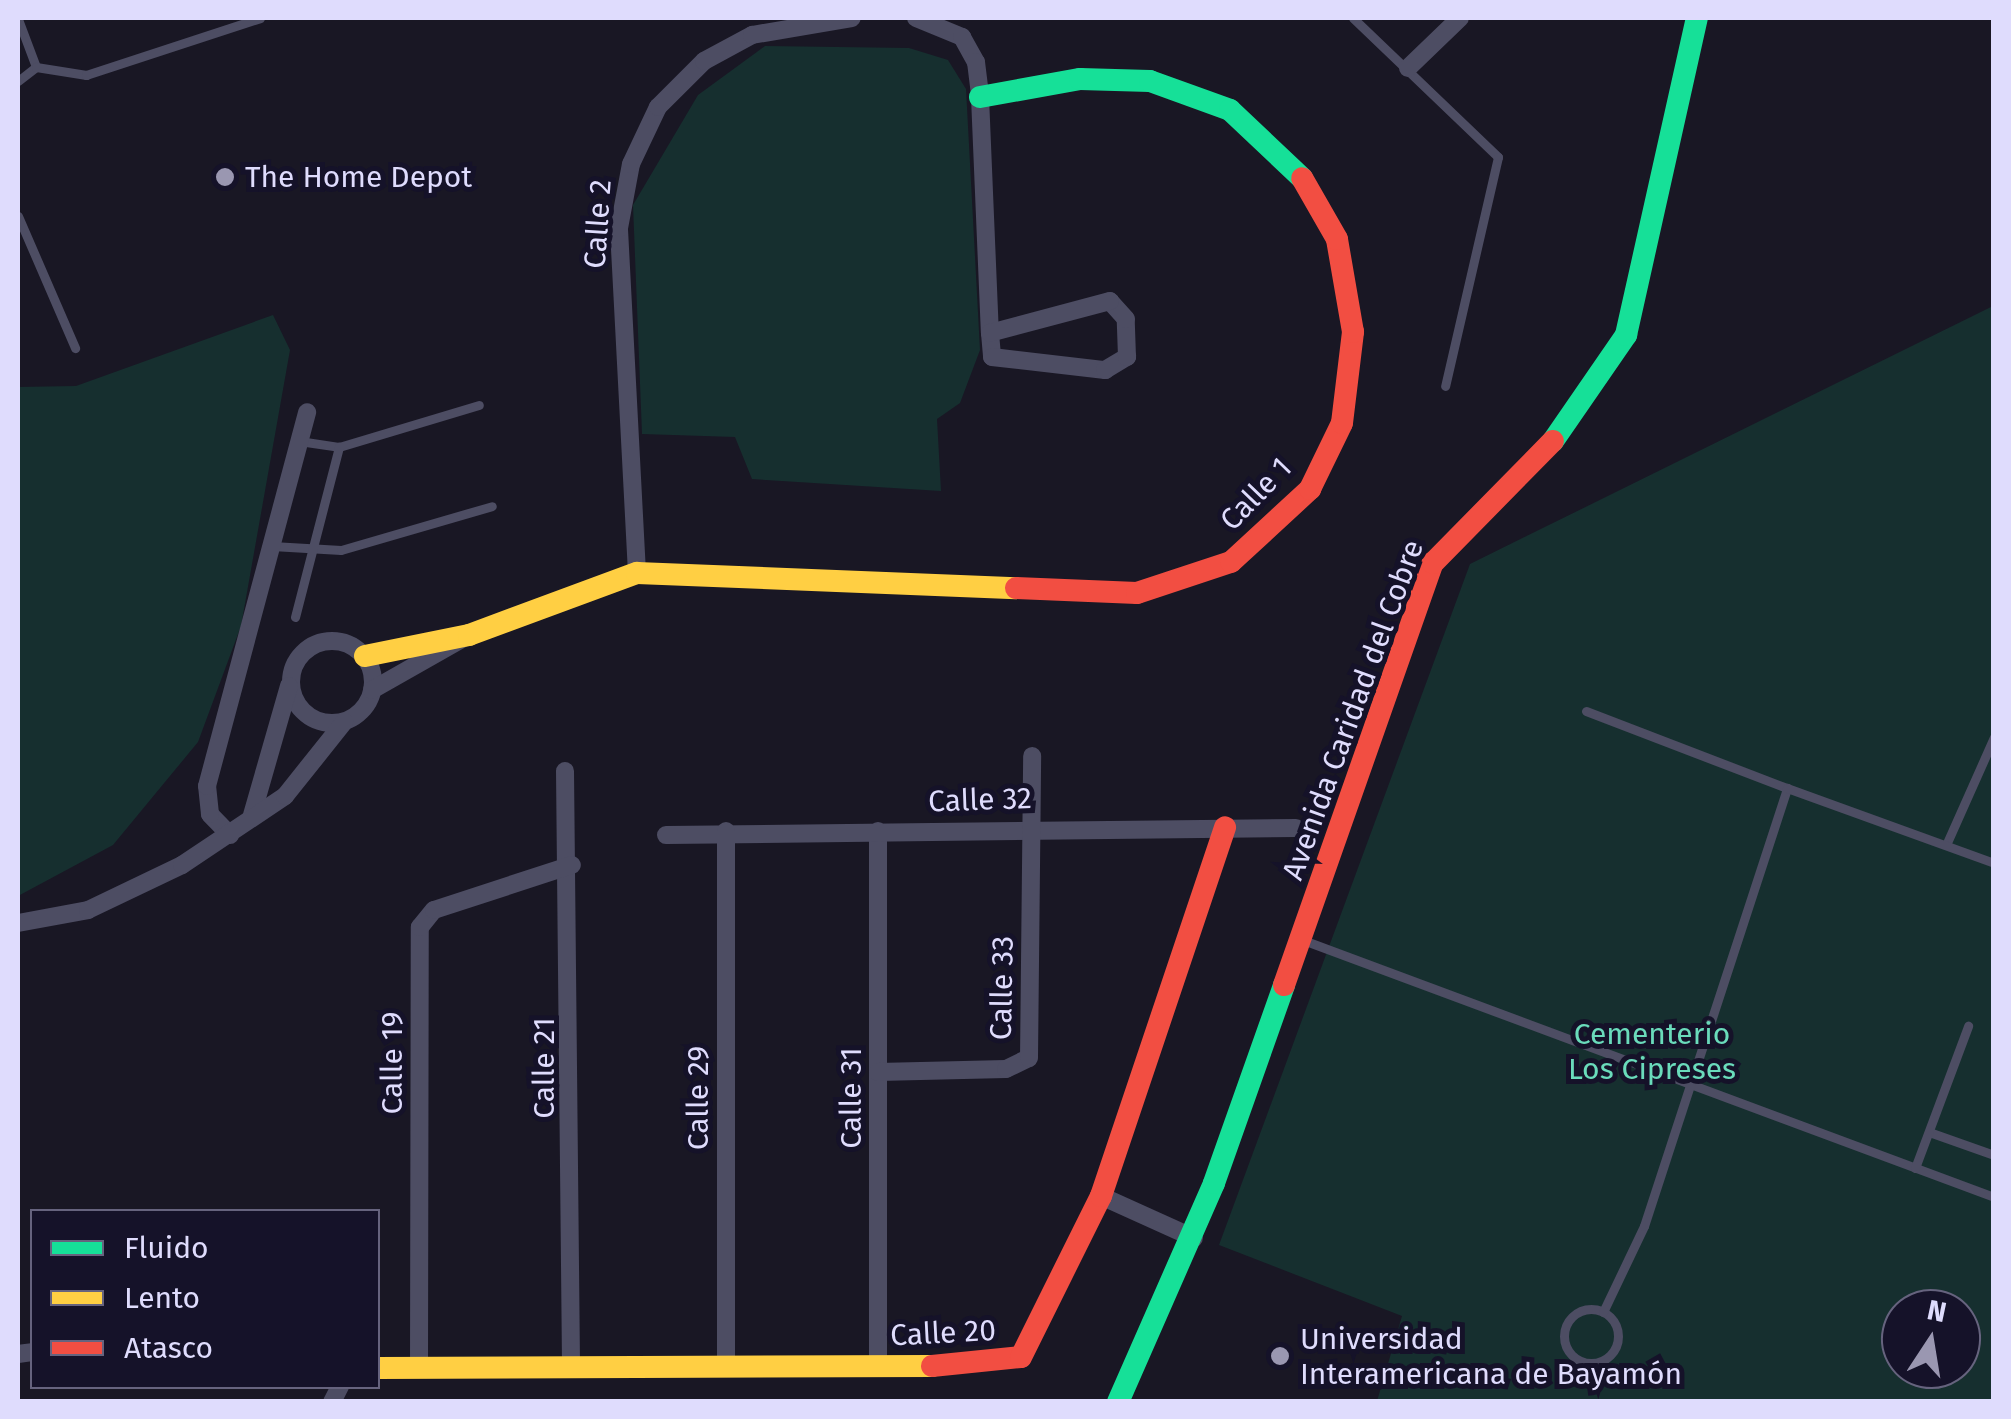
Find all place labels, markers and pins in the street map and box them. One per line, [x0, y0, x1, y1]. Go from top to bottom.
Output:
place label: The Home Depot [245, 159, 472, 195]
marker: The Home Depot [214, 166, 236, 188]
place label: Universidad Interamericana de Bayamón [1300, 1321, 1682, 1392]
marker: Universidad Interamericana de Bayamón [1269, 1345, 1291, 1367]

